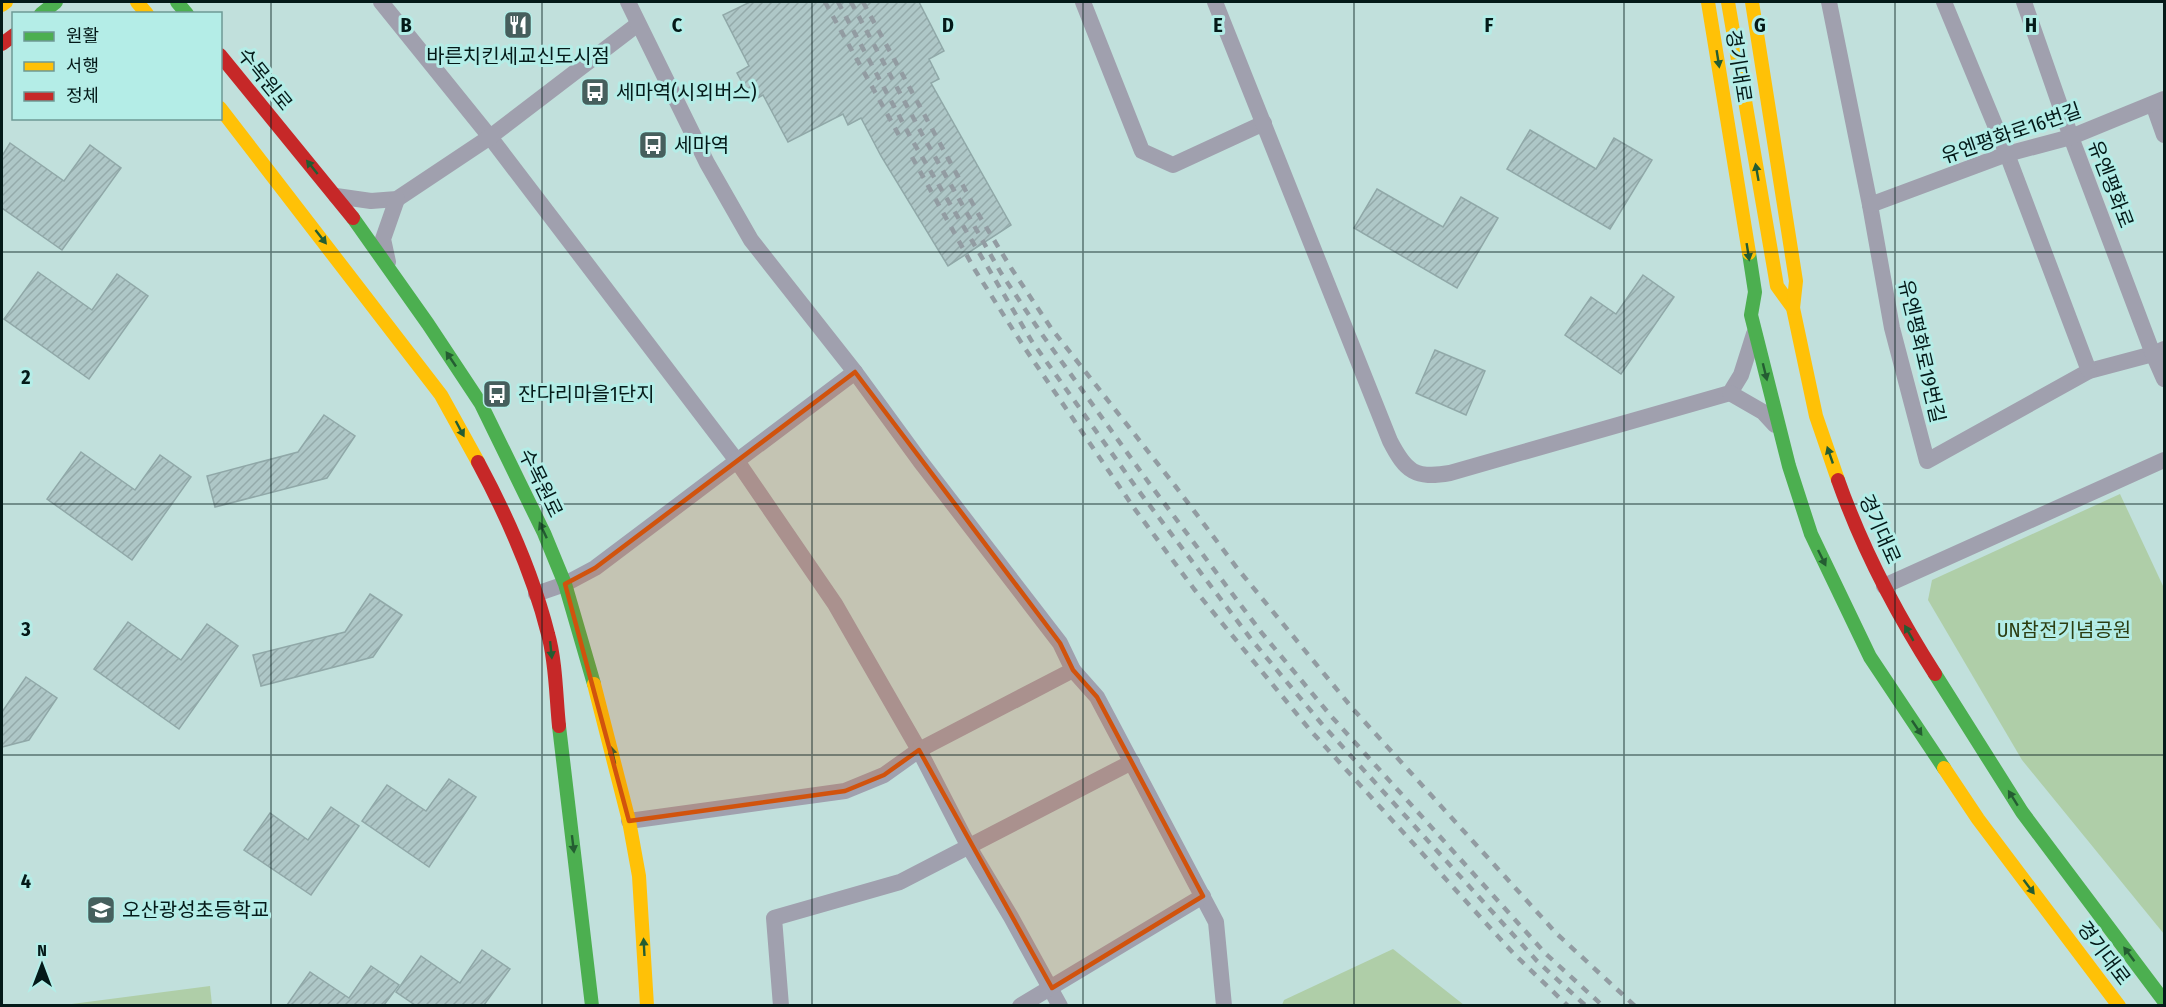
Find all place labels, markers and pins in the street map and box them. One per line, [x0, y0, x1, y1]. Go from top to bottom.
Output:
restaurant icon: 바른치킨세교신도시점 [502, 9, 534, 41]
place label: 바른치킨세교신도시점 [426, 44, 610, 68]
bus stop icon: 세마역(시외버스) [579, 76, 611, 108]
place label: 세마역(시외버스) [616, 80, 757, 104]
bus stop icon: 세마역 [637, 129, 669, 161]
place label: 세마역 [674, 133, 729, 157]
bus stop icon: 잔다리마을1단지 [481, 378, 513, 410]
place label: 잔다리마을1단지 [518, 382, 655, 406]
school or university icon: 오산광성초등학교 [85, 894, 117, 926]
place label: 오산광성초등학교 [122, 898, 269, 922]

